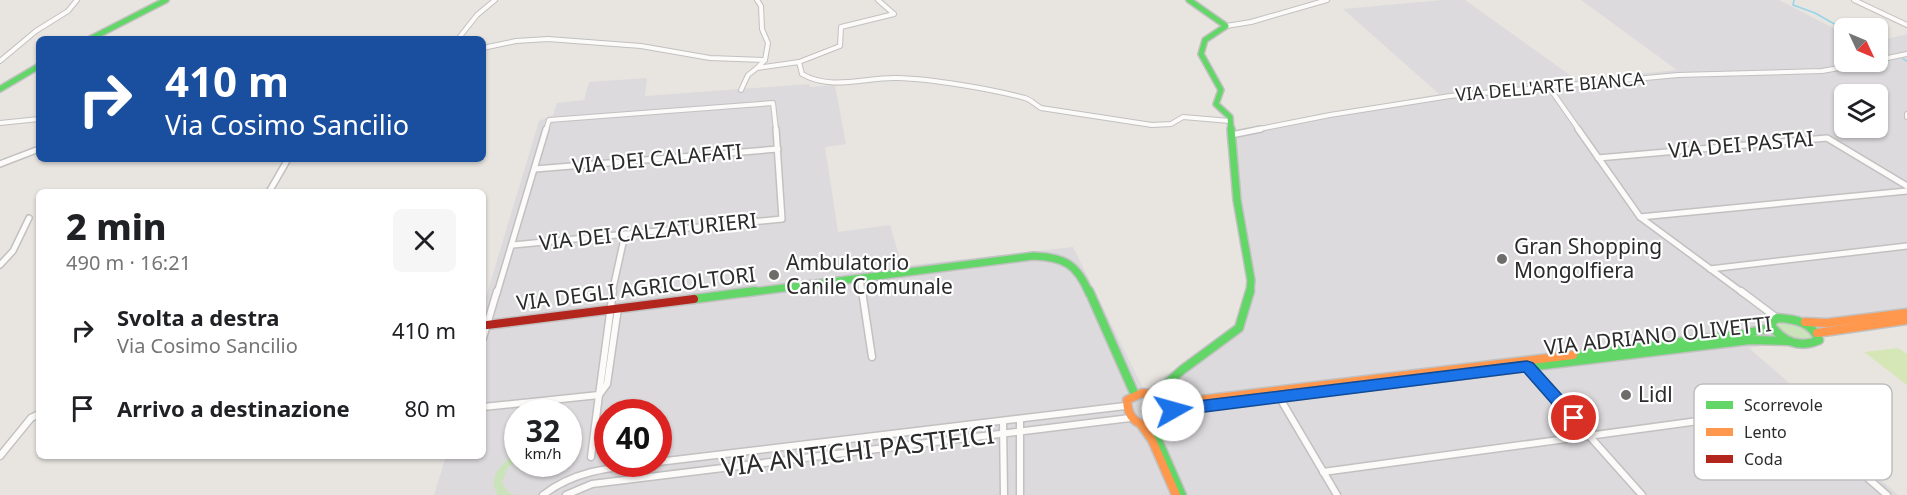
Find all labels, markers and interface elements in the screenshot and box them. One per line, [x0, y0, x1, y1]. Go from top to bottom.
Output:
north arrow [1834, 18, 1888, 72]
map controls [1834, 18, 1888, 138]
text: 410 m [165, 52, 289, 109]
icon: right [66, 60, 144, 138]
street label: VIA DELL'ARTE BIANCA [1454, 66, 1646, 106]
button: layers [1834, 84, 1888, 138]
text: Via Cosimo Sancilio [165, 106, 409, 143]
street label: VIA DEI PASTAI [1667, 124, 1815, 164]
street label: VIA DEI CALAFATI [571, 137, 743, 179]
text: 2 min [66, 202, 167, 251]
street label: VIA DEI CALZATURIERI [538, 206, 758, 256]
button: close [393, 209, 456, 272]
place label: Gran Shopping Mongolfiera [1514, 232, 1662, 284]
place label: Ambulatorio Canile Comunale [786, 248, 953, 300]
text: 490 m · 16:21 [66, 249, 191, 276]
marker: Gran Shopping Mongolfiera [1495, 252, 1509, 266]
street label: VIA DEGLI AGRICOLTORI [515, 259, 757, 317]
marker: Ambulatorio Canile Comunale [767, 268, 781, 282]
text: Svolta a destra [117, 302, 280, 332]
street label: VIA ADRIANO OLIVETTI [1543, 309, 1773, 361]
icon: right [66, 314, 99, 347]
text: 410 m [392, 315, 456, 345]
text: Via Cosimo Sancilio [117, 332, 298, 359]
position arrow [1141, 378, 1205, 442]
place label: Lidl [1638, 380, 1673, 408]
legend [1694, 384, 1892, 480]
marker: Lidl [1619, 388, 1633, 402]
icon: arrive [66, 392, 99, 425]
pin [1548, 392, 1599, 443]
text: Arrivo a destinazione [117, 393, 350, 423]
text: 80 m [405, 393, 456, 423]
text: Scorrevole [1744, 394, 1823, 416]
speed limit sign: 40 [594, 399, 672, 477]
icon: arrive [1557, 401, 1590, 434]
text: 32 [526, 410, 560, 451]
street label: VIA ANTICHI PASTIFICI [719, 415, 996, 485]
text: Lento [1744, 421, 1787, 443]
text: km/h [525, 443, 561, 463]
text: Coda [1744, 448, 1783, 470]

